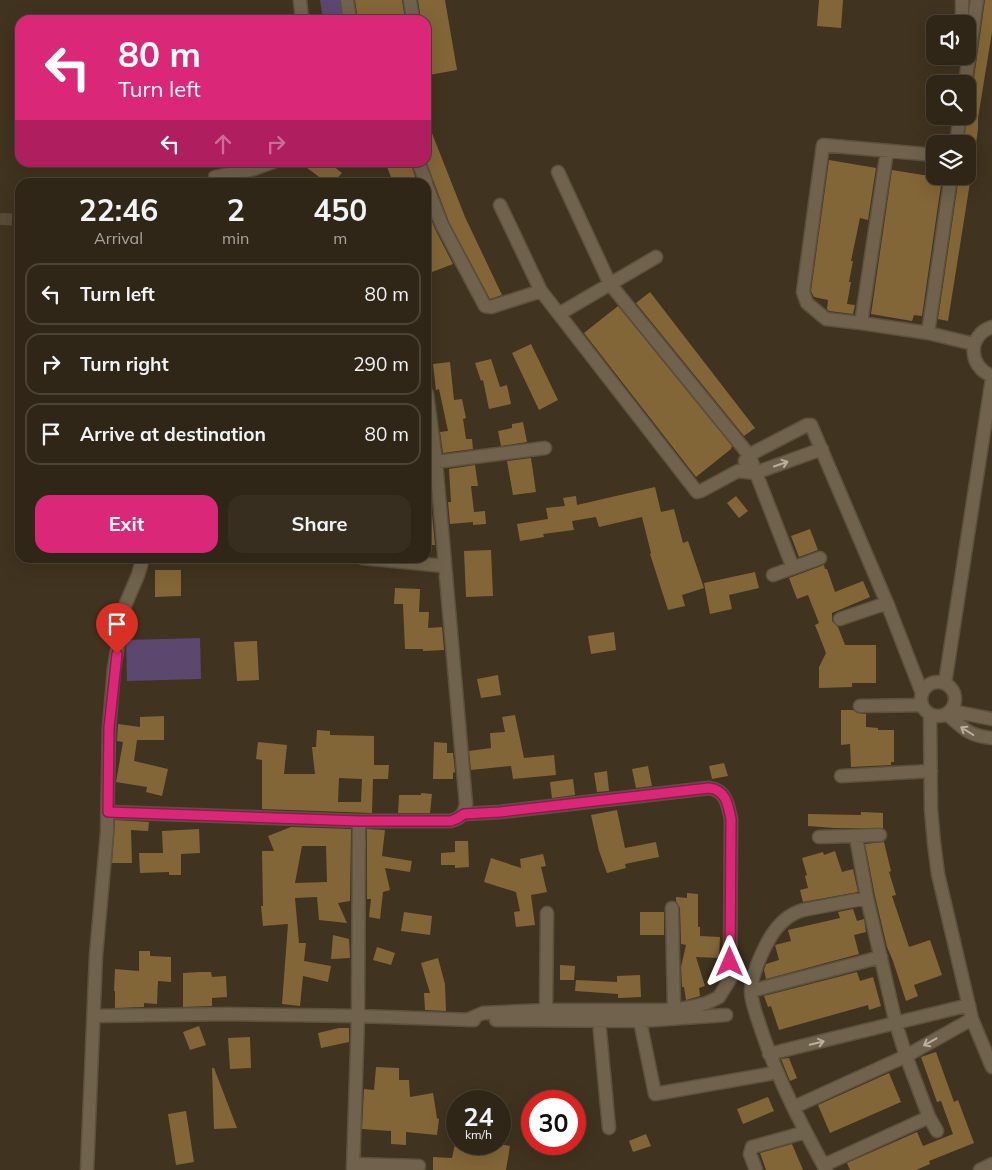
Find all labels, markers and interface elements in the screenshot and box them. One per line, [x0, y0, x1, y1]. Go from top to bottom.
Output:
map controls [926, 15, 976, 185]
button: sound [926, 15, 976, 65]
text: 80 m [118, 32, 201, 76]
icon: left [35, 35, 100, 100]
text: Turn left [118, 75, 201, 103]
button: search [926, 75, 976, 125]
icon: left [156, 130, 184, 158]
icon: ahead [209, 130, 237, 158]
icon: right [262, 130, 290, 158]
button: layers [926, 135, 976, 185]
text: 22:46 [79, 191, 158, 229]
text: 2 [227, 191, 245, 229]
text: 450 [313, 191, 367, 229]
text: Arrival [94, 228, 143, 248]
text: min [222, 228, 249, 248]
text: m [333, 228, 347, 248]
icon: left [37, 280, 65, 308]
text: Turn left [80, 282, 155, 306]
text: 80 m [365, 282, 409, 306]
icon: right [37, 350, 65, 378]
text: Turn right [80, 352, 169, 376]
text: 290 m [353, 352, 409, 376]
icon: arrive [37, 420, 65, 448]
text: Arrive at destination [80, 422, 266, 446]
text: 80 m [365, 422, 409, 446]
one-way arrow [772, 459, 788, 468]
button: Exit [35, 495, 218, 553]
button: Share [228, 495, 411, 553]
pin [96, 603, 138, 654]
icon: arrive [103, 610, 131, 638]
one-way arrow [961, 725, 975, 735]
position arrow [703, 935, 755, 987]
one-way arrow [808, 1038, 824, 1047]
one-way arrow [923, 1038, 937, 1048]
speed limit sign: 30 [521, 1090, 586, 1155]
text: 24 [463, 1101, 494, 1132]
text: km/h [465, 1127, 492, 1142]

